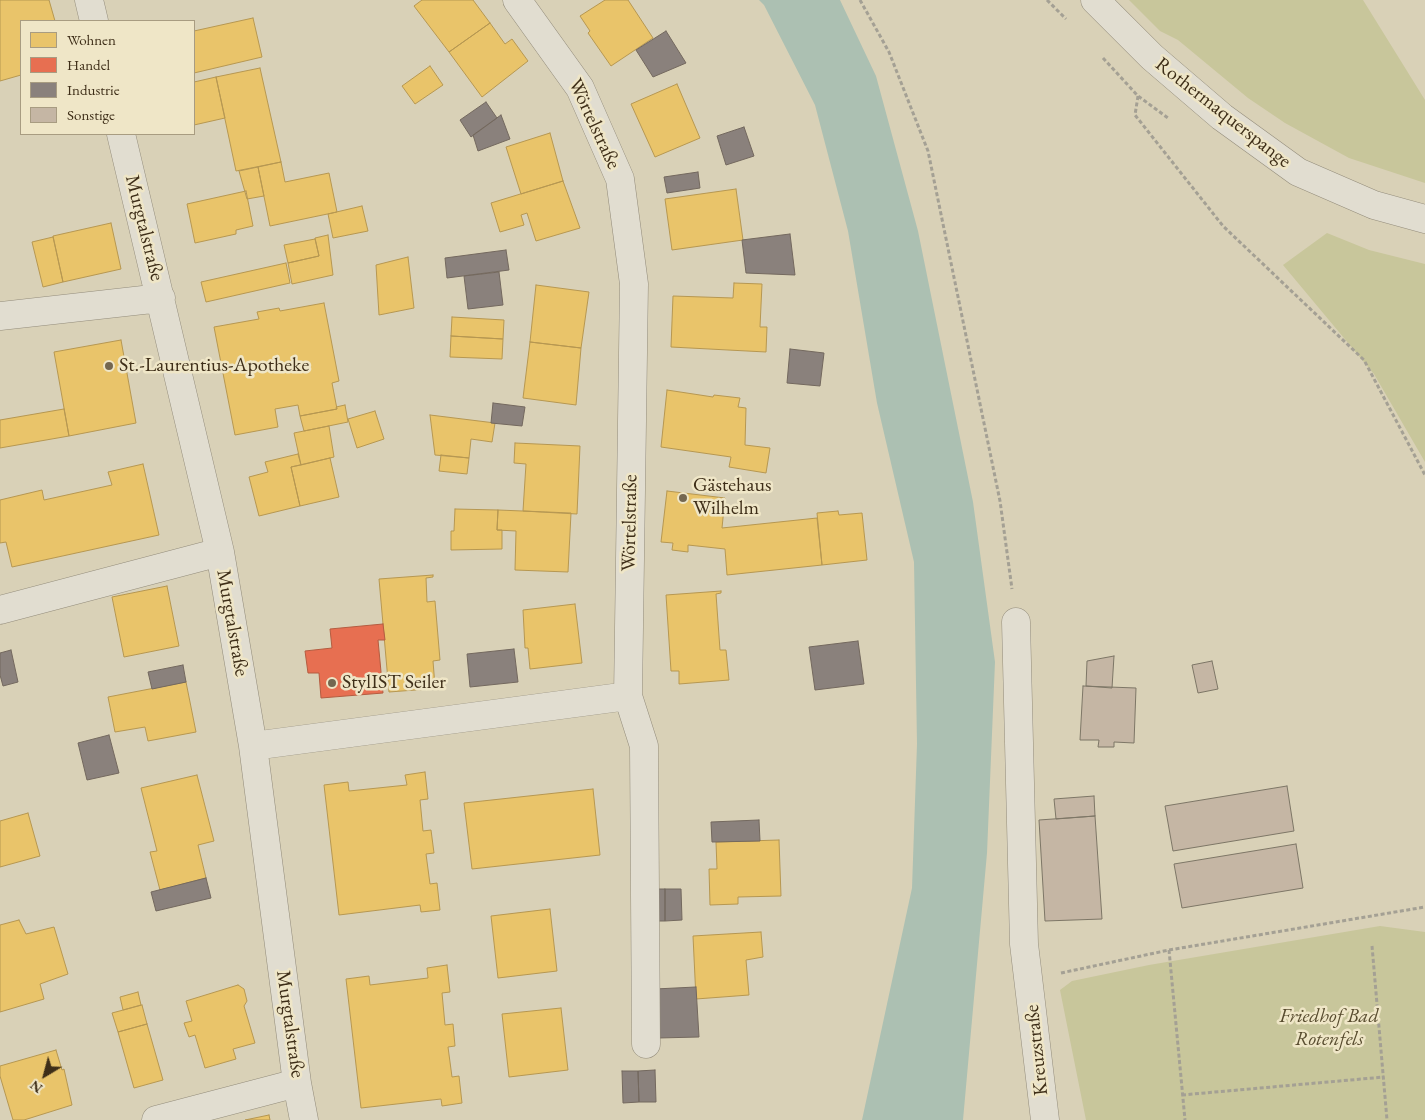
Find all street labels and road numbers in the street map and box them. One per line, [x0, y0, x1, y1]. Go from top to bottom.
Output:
street label: Rothermaquerspange [1150, 53, 1296, 173]
street label: Wörtelstraße [563, 75, 625, 173]
street label: Murgtalstraße [119, 173, 169, 283]
street label: Wörtelstraße [617, 474, 643, 572]
street label: Murgtalstraße [211, 568, 253, 678]
street label: Murgtalstraße [271, 969, 309, 1079]
street label: Kreuzstraße [1020, 1003, 1054, 1097]

